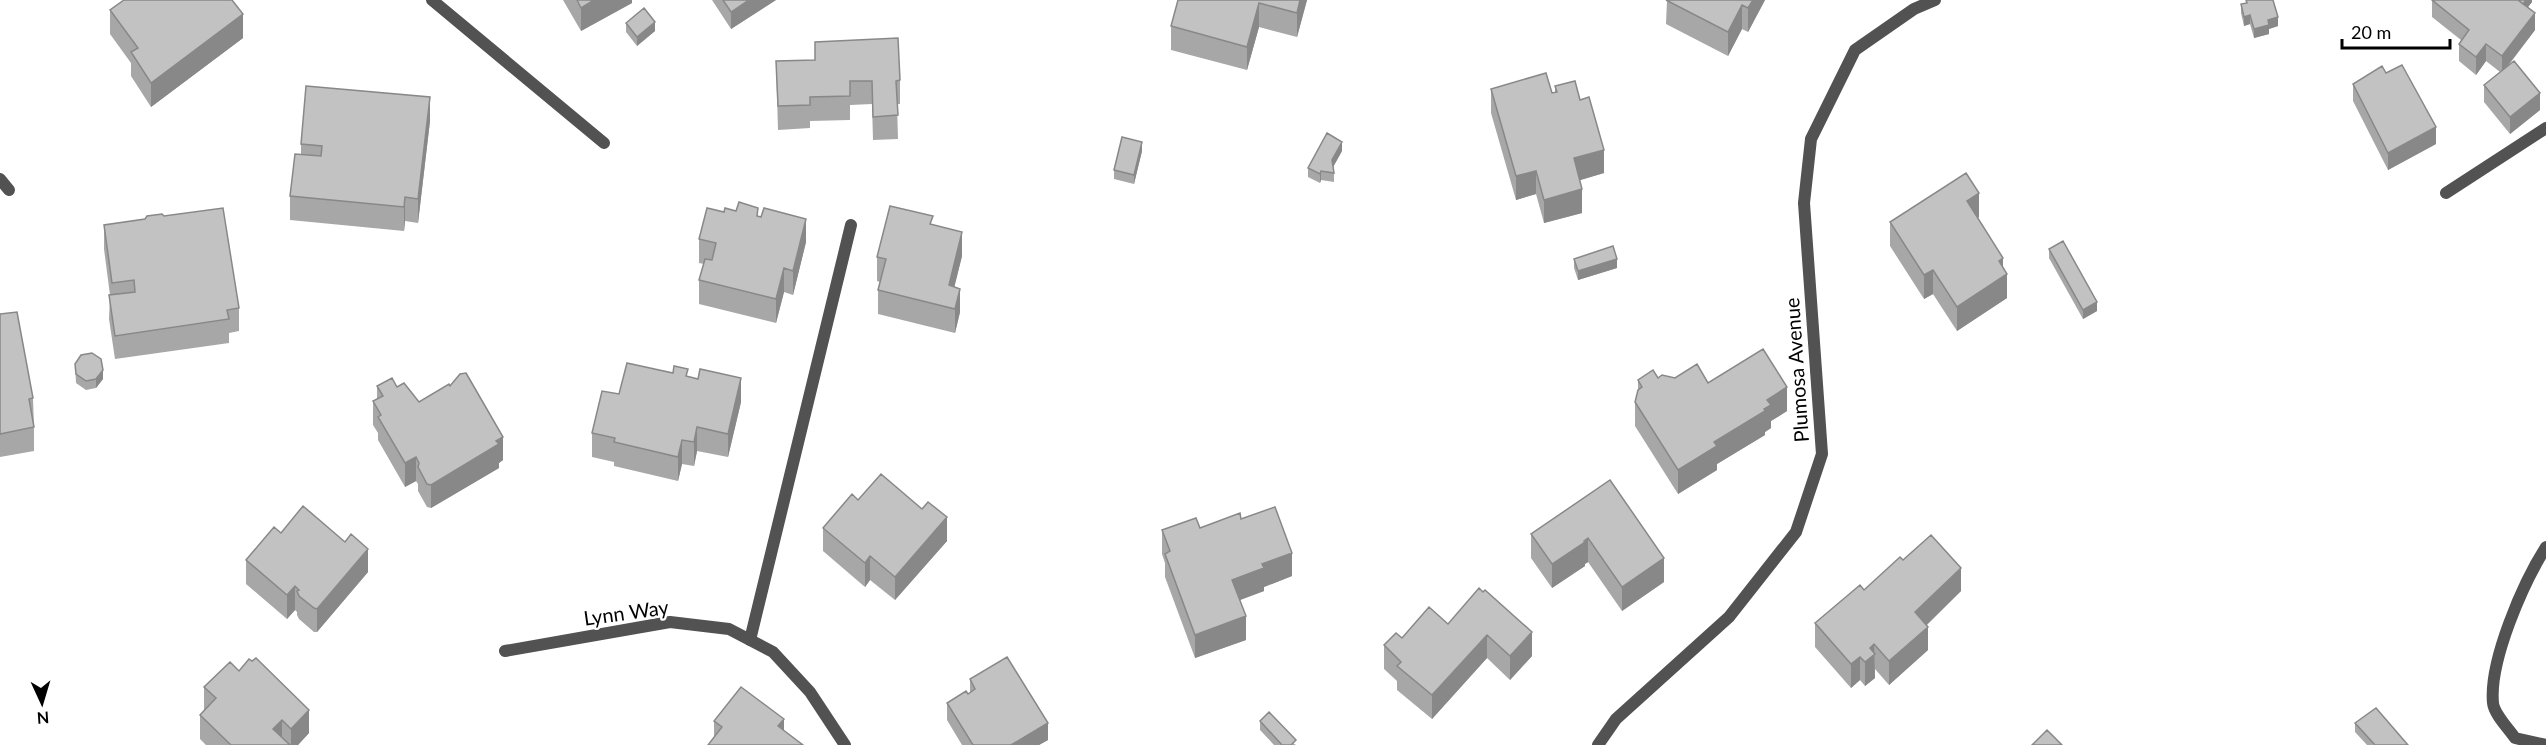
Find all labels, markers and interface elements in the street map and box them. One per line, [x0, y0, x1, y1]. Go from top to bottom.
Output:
scale bar [2342, 12, 2450, 50]
text: 20 m [2351, 21, 2391, 43]
street label: Plumosa Avenue [1779, 297, 1813, 443]
street label: Lynn Way [582, 594, 671, 630]
north arrow [12, 673, 72, 733]
text: N [36, 709, 50, 728]

